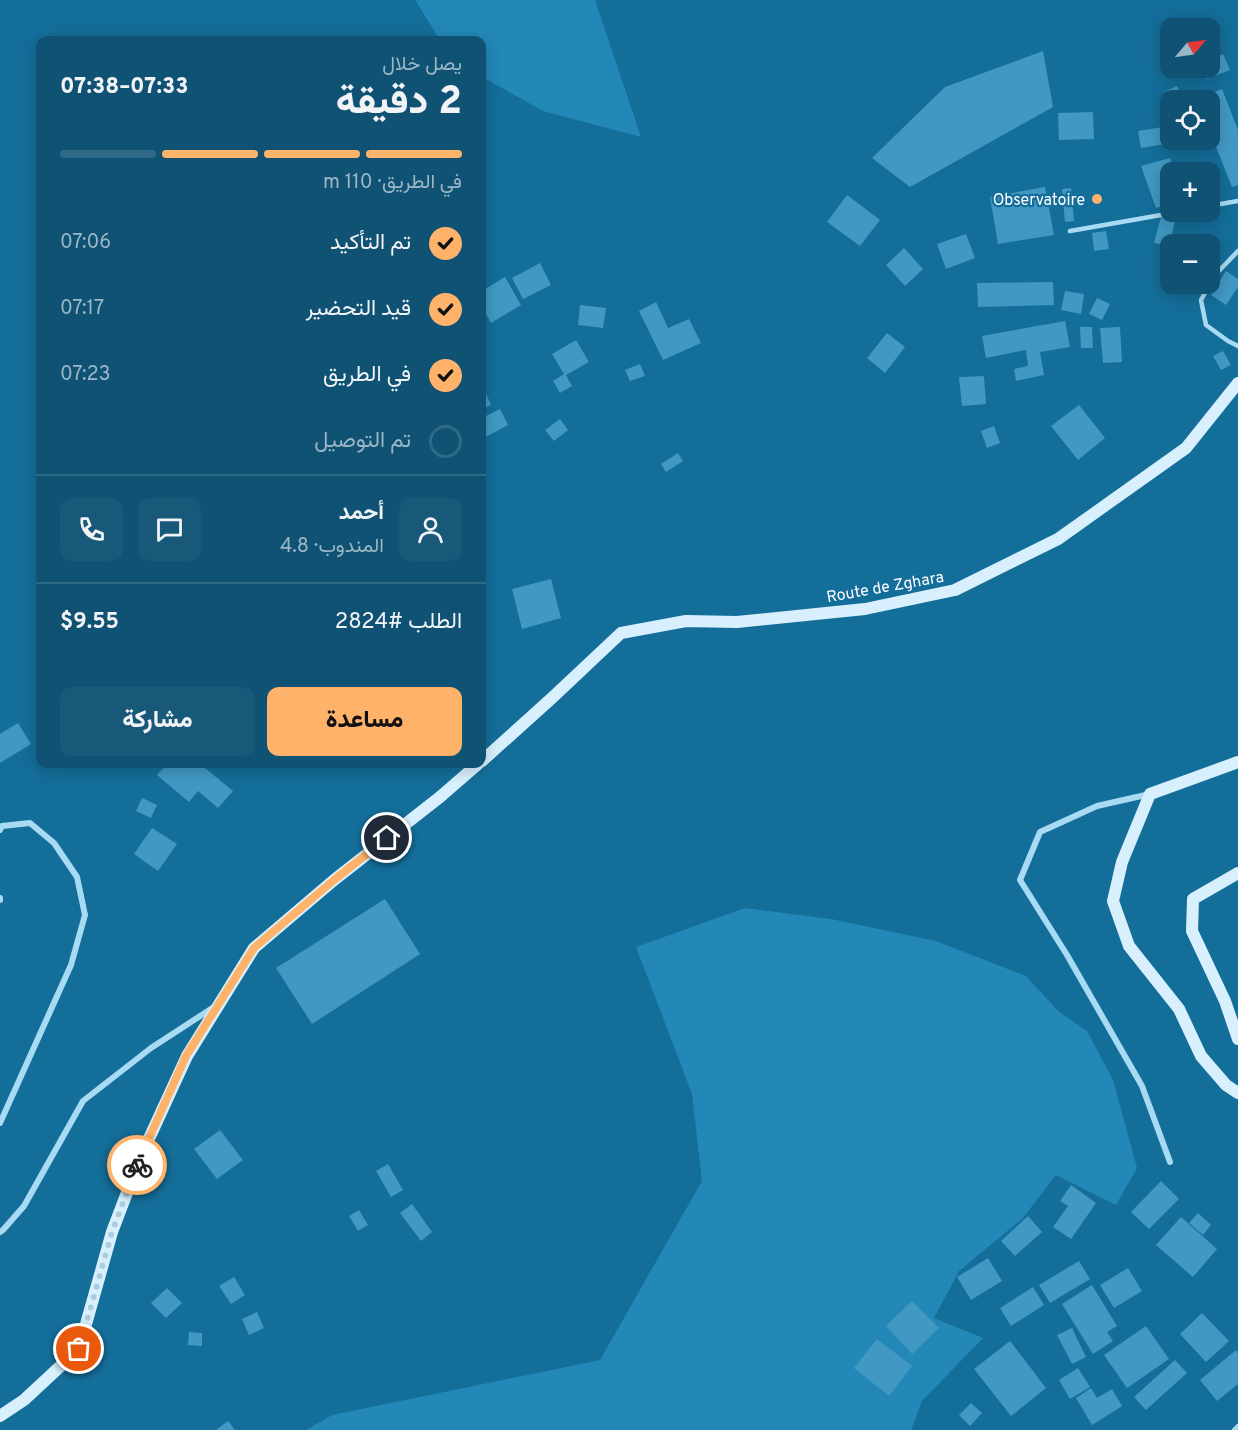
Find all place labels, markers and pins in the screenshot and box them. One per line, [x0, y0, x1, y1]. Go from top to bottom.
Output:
place label: Observatoire [993, 191, 1085, 211]
marker: Observatoire [1090, 192, 1104, 206]
pin [361, 812, 412, 863]
pin [53, 1323, 104, 1374]

